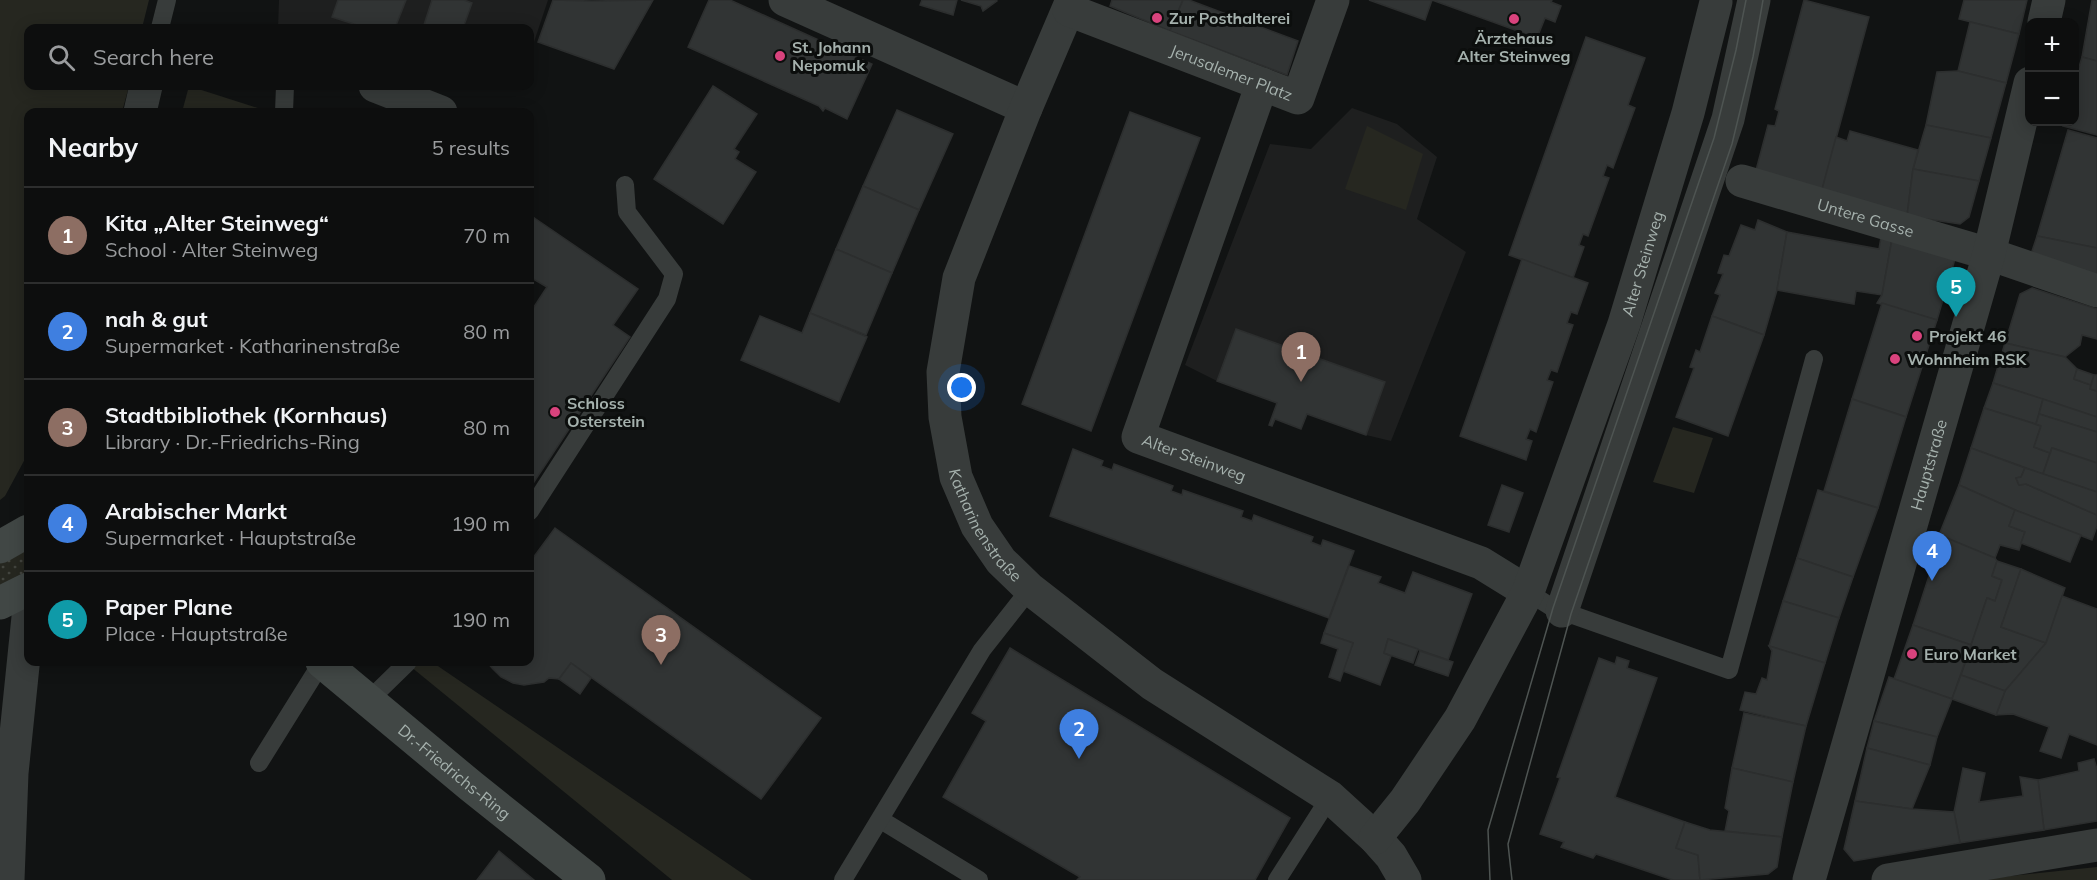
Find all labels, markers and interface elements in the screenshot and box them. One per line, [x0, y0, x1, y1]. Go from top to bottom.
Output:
place label: Zur Posthalterei [1169, 8, 1290, 28]
marker: Zur Posthalterei [1150, 11, 1164, 25]
marker: Ärztehaus Alter Steinweg [1507, 12, 1521, 26]
map controls [2025, 18, 2079, 126]
button: + [2025, 18, 2079, 72]
search box [24, 24, 534, 90]
place label: Ärztehaus Alter Steinweg [1457, 28, 1571, 66]
place label: St. Johann Nepomuk [792, 37, 871, 75]
street label: Jerusalemer Platz [1167, 40, 1296, 105]
icon: search [45, 41, 78, 74]
text: Search here [93, 43, 214, 71]
marker: St. Johann Nepomuk [773, 49, 787, 63]
button: − [2025, 72, 2079, 126]
text: Nearby [48, 131, 138, 164]
text: 5 results [432, 135, 510, 160]
street label: Untere Gasse [1815, 194, 1916, 241]
text: Kita „Alter Steinweg“ [105, 209, 329, 237]
street label: Alter Steinweg [1617, 209, 1668, 319]
text: 1 [62, 223, 74, 248]
text: 70 m [463, 223, 510, 248]
text: School · Alter Steinweg [105, 237, 318, 262]
pin: 5 [1936, 268, 1976, 317]
text: nah & gut [105, 305, 208, 333]
text: 2 [62, 319, 74, 344]
text: 80 m [463, 319, 510, 344]
place label: Projekt 46 [1929, 326, 2007, 346]
marker: Projekt 46 [1910, 329, 1924, 343]
pin: 1 [1282, 332, 1320, 382]
text: Supermarket · Katharinenstraße [105, 333, 400, 358]
place label: Wohnheim RSK [1907, 349, 2028, 369]
marker: Wohnheim RSK [1888, 352, 1902, 366]
your location [947, 373, 976, 402]
place label: Schloss Osterstein [567, 393, 645, 431]
text: Stadtbibliothek (Kornhaus) [105, 401, 388, 429]
marker: Schloss Osterstein [548, 405, 562, 419]
text: 3 [62, 415, 74, 440]
text: 80 m [463, 415, 510, 440]
street label: Hauptstraße [1906, 417, 1951, 513]
text: Library · Dr.-Friedrichs-Ring [105, 429, 360, 454]
street label: Alter Steinweg [1139, 429, 1249, 486]
street label: Katharinenstraße [945, 467, 1026, 586]
text: Arabischer Markt [105, 497, 287, 525]
text: 4 [62, 511, 74, 536]
text: 190 m [451, 511, 510, 536]
text: Supermarket · Hauptstraße [105, 525, 356, 550]
pin: 4 [1912, 532, 1952, 581]
text: Paper Plane [105, 593, 233, 621]
text: 5 [62, 607, 74, 632]
text: 190 m [451, 607, 510, 632]
pin: 3 [642, 616, 680, 665]
text: Place · Hauptstraße [105, 621, 288, 646]
place label: Euro Market [1924, 644, 2017, 664]
marker: Euro Market [1905, 647, 1919, 661]
pin: 2 [1060, 710, 1098, 759]
street label: Dr.-Friedrichs-Ring [394, 720, 515, 824]

